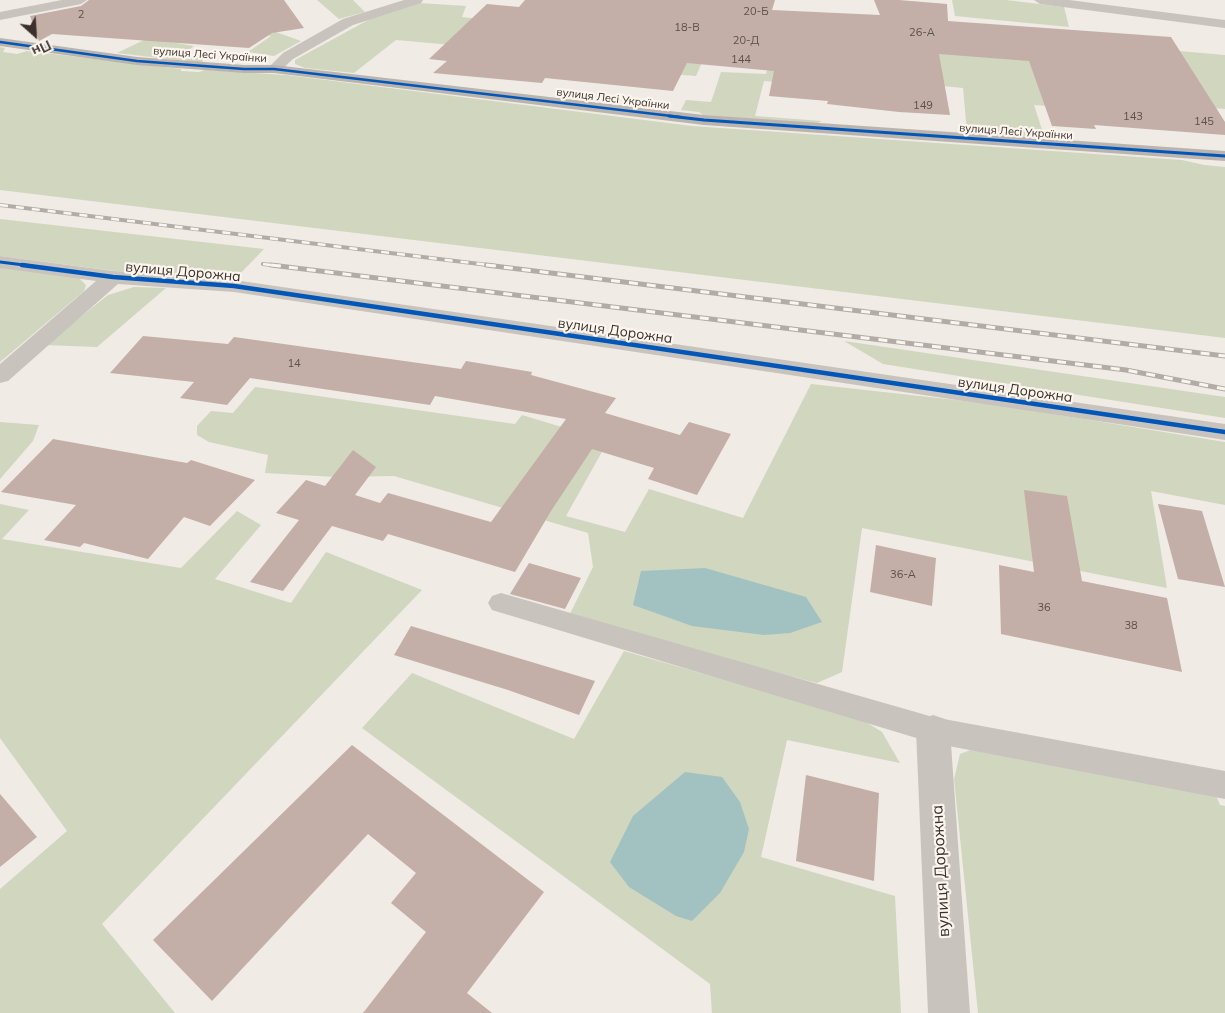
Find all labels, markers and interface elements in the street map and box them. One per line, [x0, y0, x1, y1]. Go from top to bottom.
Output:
house number: 20-Б [743, 5, 769, 19]
house number: 2 [78, 8, 84, 22]
north arrow [10, 10, 60, 60]
house number: 18-В [674, 21, 700, 35]
house number: 26-А [909, 26, 935, 40]
house number: 20-Д [733, 34, 759, 48]
text: Пн [29, 36, 54, 61]
street label: вулиця Лесі Українки [153, 44, 267, 66]
house number: 144 [731, 53, 751, 67]
street label: вулиця Лесі Українки [556, 86, 670, 112]
house number: 149 [913, 99, 933, 113]
house number: 143 [1123, 110, 1143, 124]
house number: 145 [1194, 115, 1214, 129]
street label: вулиця Лесі Українки [959, 121, 1073, 143]
street label: вулиця Дорожна [125, 259, 241, 285]
street label: вулиця Дорожна [557, 315, 673, 347]
house number: 14 [287, 357, 301, 371]
street label: вулиця Дорожна [957, 374, 1073, 406]
house number: 36-А [890, 568, 916, 582]
house number: 36 [1037, 601, 1051, 615]
house number: 38 [1124, 619, 1138, 633]
street label: вулиця Дорожна [928, 804, 954, 938]

